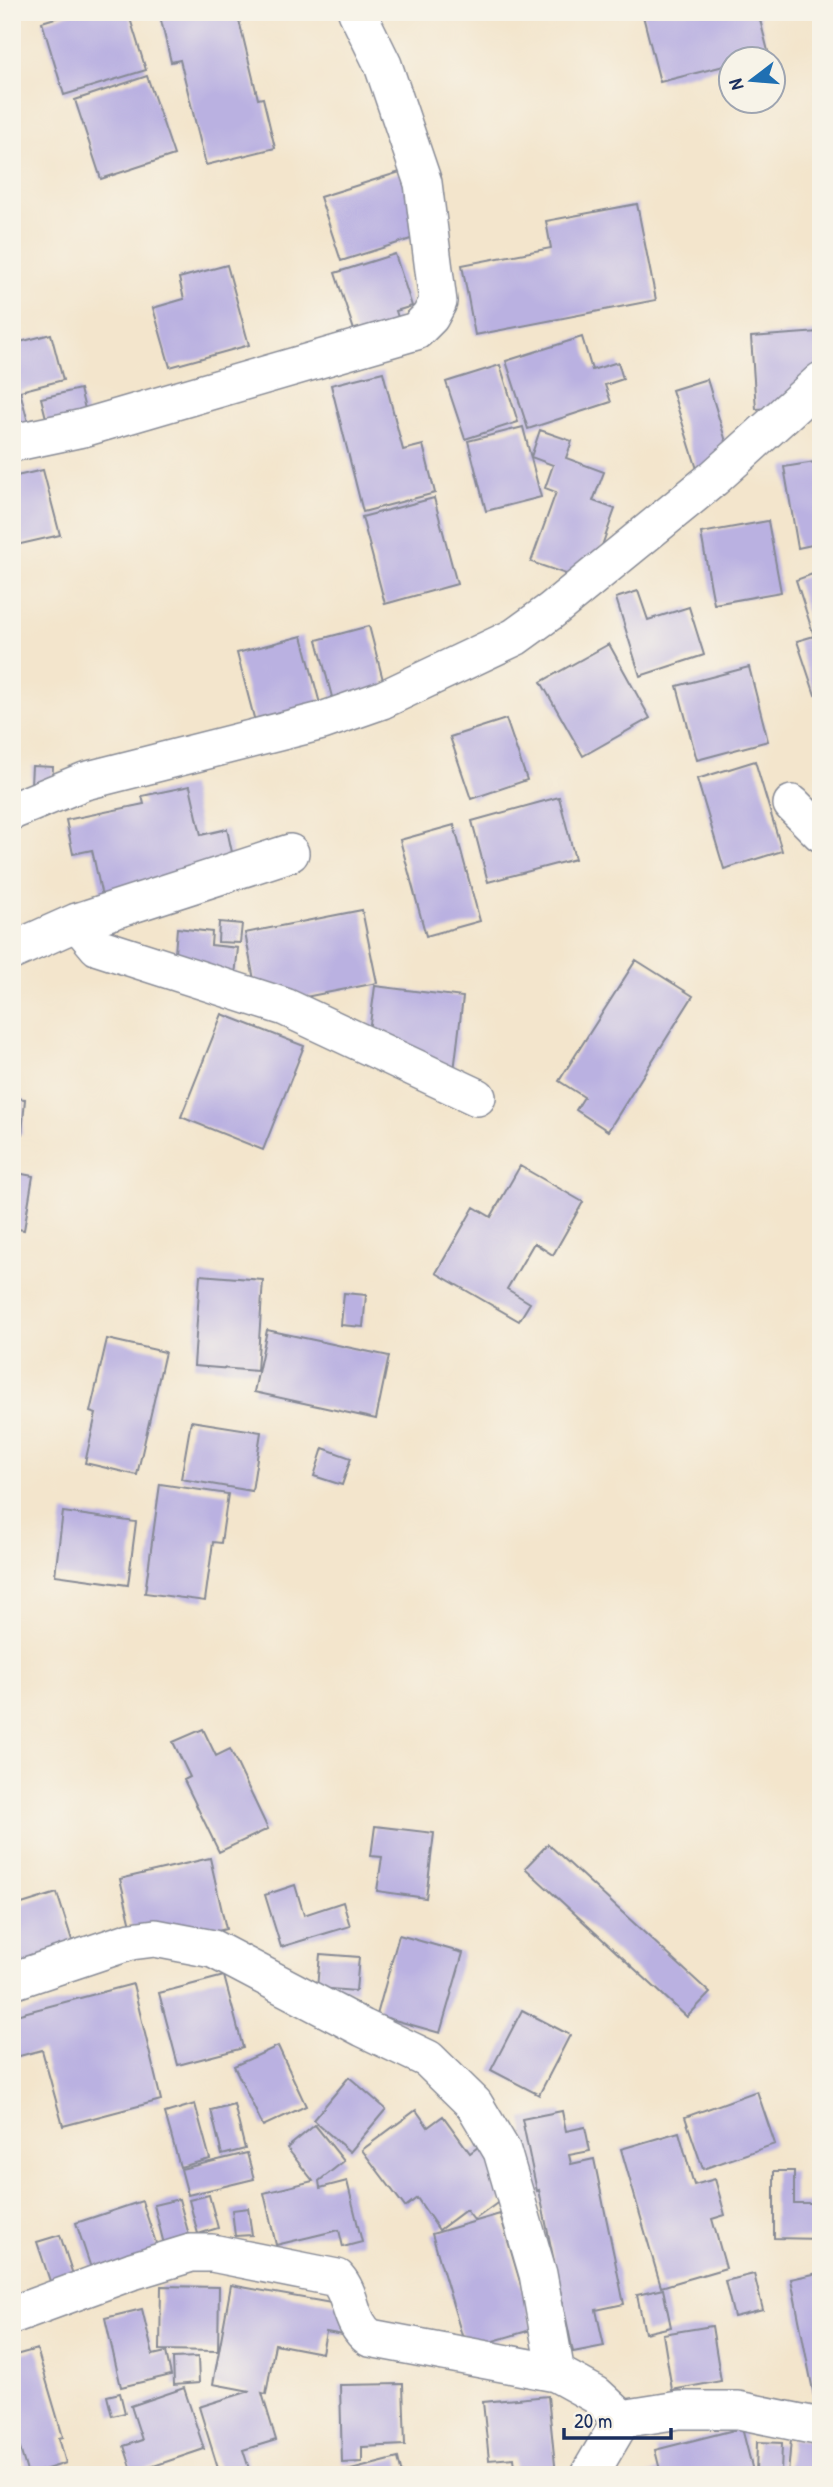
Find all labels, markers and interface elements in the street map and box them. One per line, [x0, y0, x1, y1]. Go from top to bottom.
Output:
north arrow [718, 46, 788, 116]
text: N [722, 76, 750, 93]
scale bar [564, 2396, 670, 2440]
text: 20 m [574, 2406, 612, 2435]

